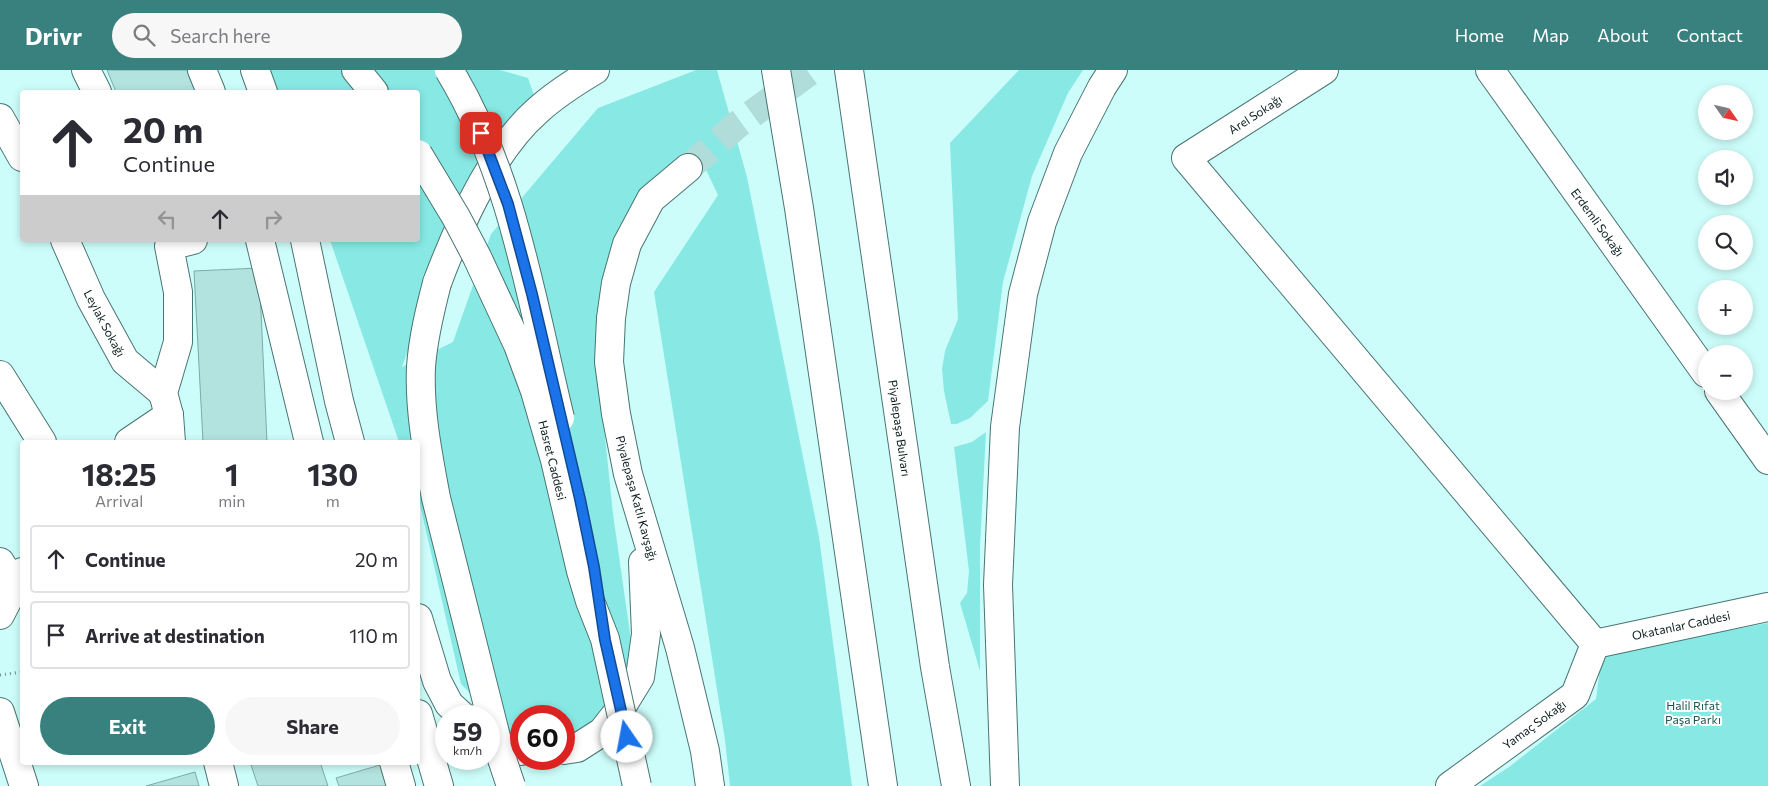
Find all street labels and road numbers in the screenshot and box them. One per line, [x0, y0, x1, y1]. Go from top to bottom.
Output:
street label: Arel Sokağı [1226, 91, 1284, 137]
street label: Erdemli Sokağı [1569, 185, 1627, 259]
street label: Leylak Sokağı [81, 287, 129, 359]
street label: Piyalepaşa Bulvarı [886, 379, 914, 477]
street label: Hasret Caddesi [536, 419, 570, 501]
street label: Piyalepaşa Katlı Kavşağı [614, 434, 660, 562]
street label: Okatanlar Caddesi [1630, 608, 1732, 642]
street label: Yamaç Sokağı [1500, 696, 1568, 752]

